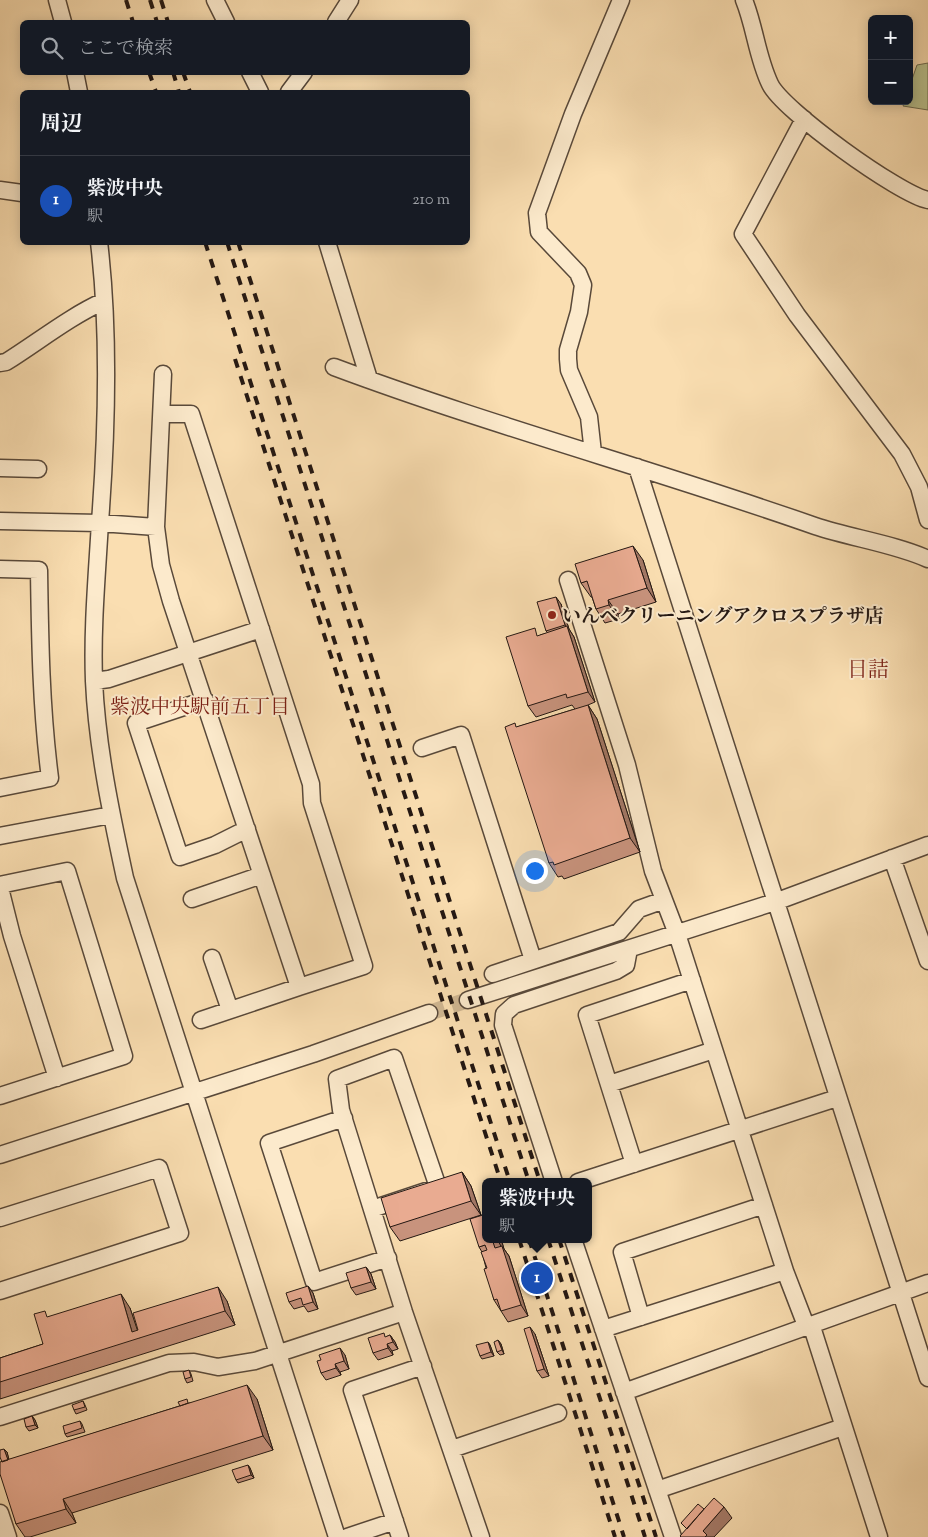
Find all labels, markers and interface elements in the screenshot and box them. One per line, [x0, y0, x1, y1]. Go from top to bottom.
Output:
map controls [868, 15, 913, 105]
button: + [868, 15, 913, 60]
search box [20, 20, 470, 75]
icon: search [38, 34, 66, 62]
text: ここで検索 [78, 36, 173, 63]
button: − [868, 60, 913, 105]
text: 周辺 [40, 110, 82, 140]
text: 紫波中央 [87, 176, 163, 203]
text: 1 [53, 189, 59, 212]
text: 210 m [412, 189, 450, 212]
text: 駅 [87, 206, 103, 229]
place label: いんべクリーニングアクロスプラザ店 [562, 604, 884, 631]
marker: いんべクリーニングアクロスプラザ店 [546, 609, 558, 621]
district label: 日詰 [847, 656, 889, 686]
district label: 紫波中央駅前五丁目 [110, 694, 290, 723]
your location [522, 858, 548, 884]
popup [482, 1178, 592, 1243]
text: 紫波中央 [499, 1186, 575, 1213]
text: 駅 [499, 1216, 515, 1239]
pin: 1 [521, 1259, 553, 1297]

